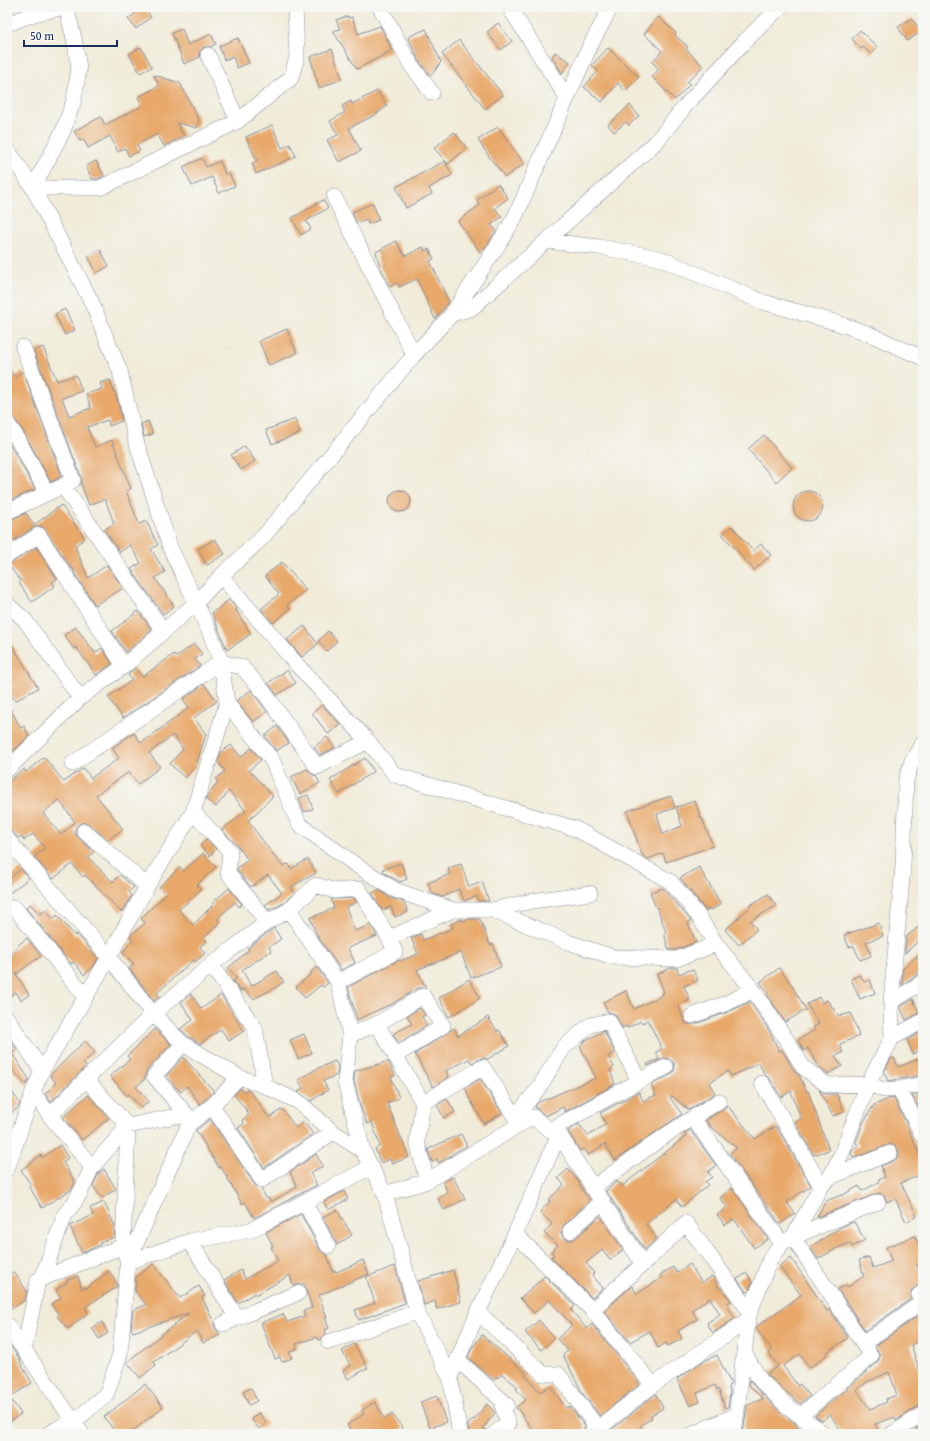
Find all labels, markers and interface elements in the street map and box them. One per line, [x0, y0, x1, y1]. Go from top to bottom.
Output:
scale bar [24, 22, 117, 48]
text: 50 m [30, 27, 54, 44]

